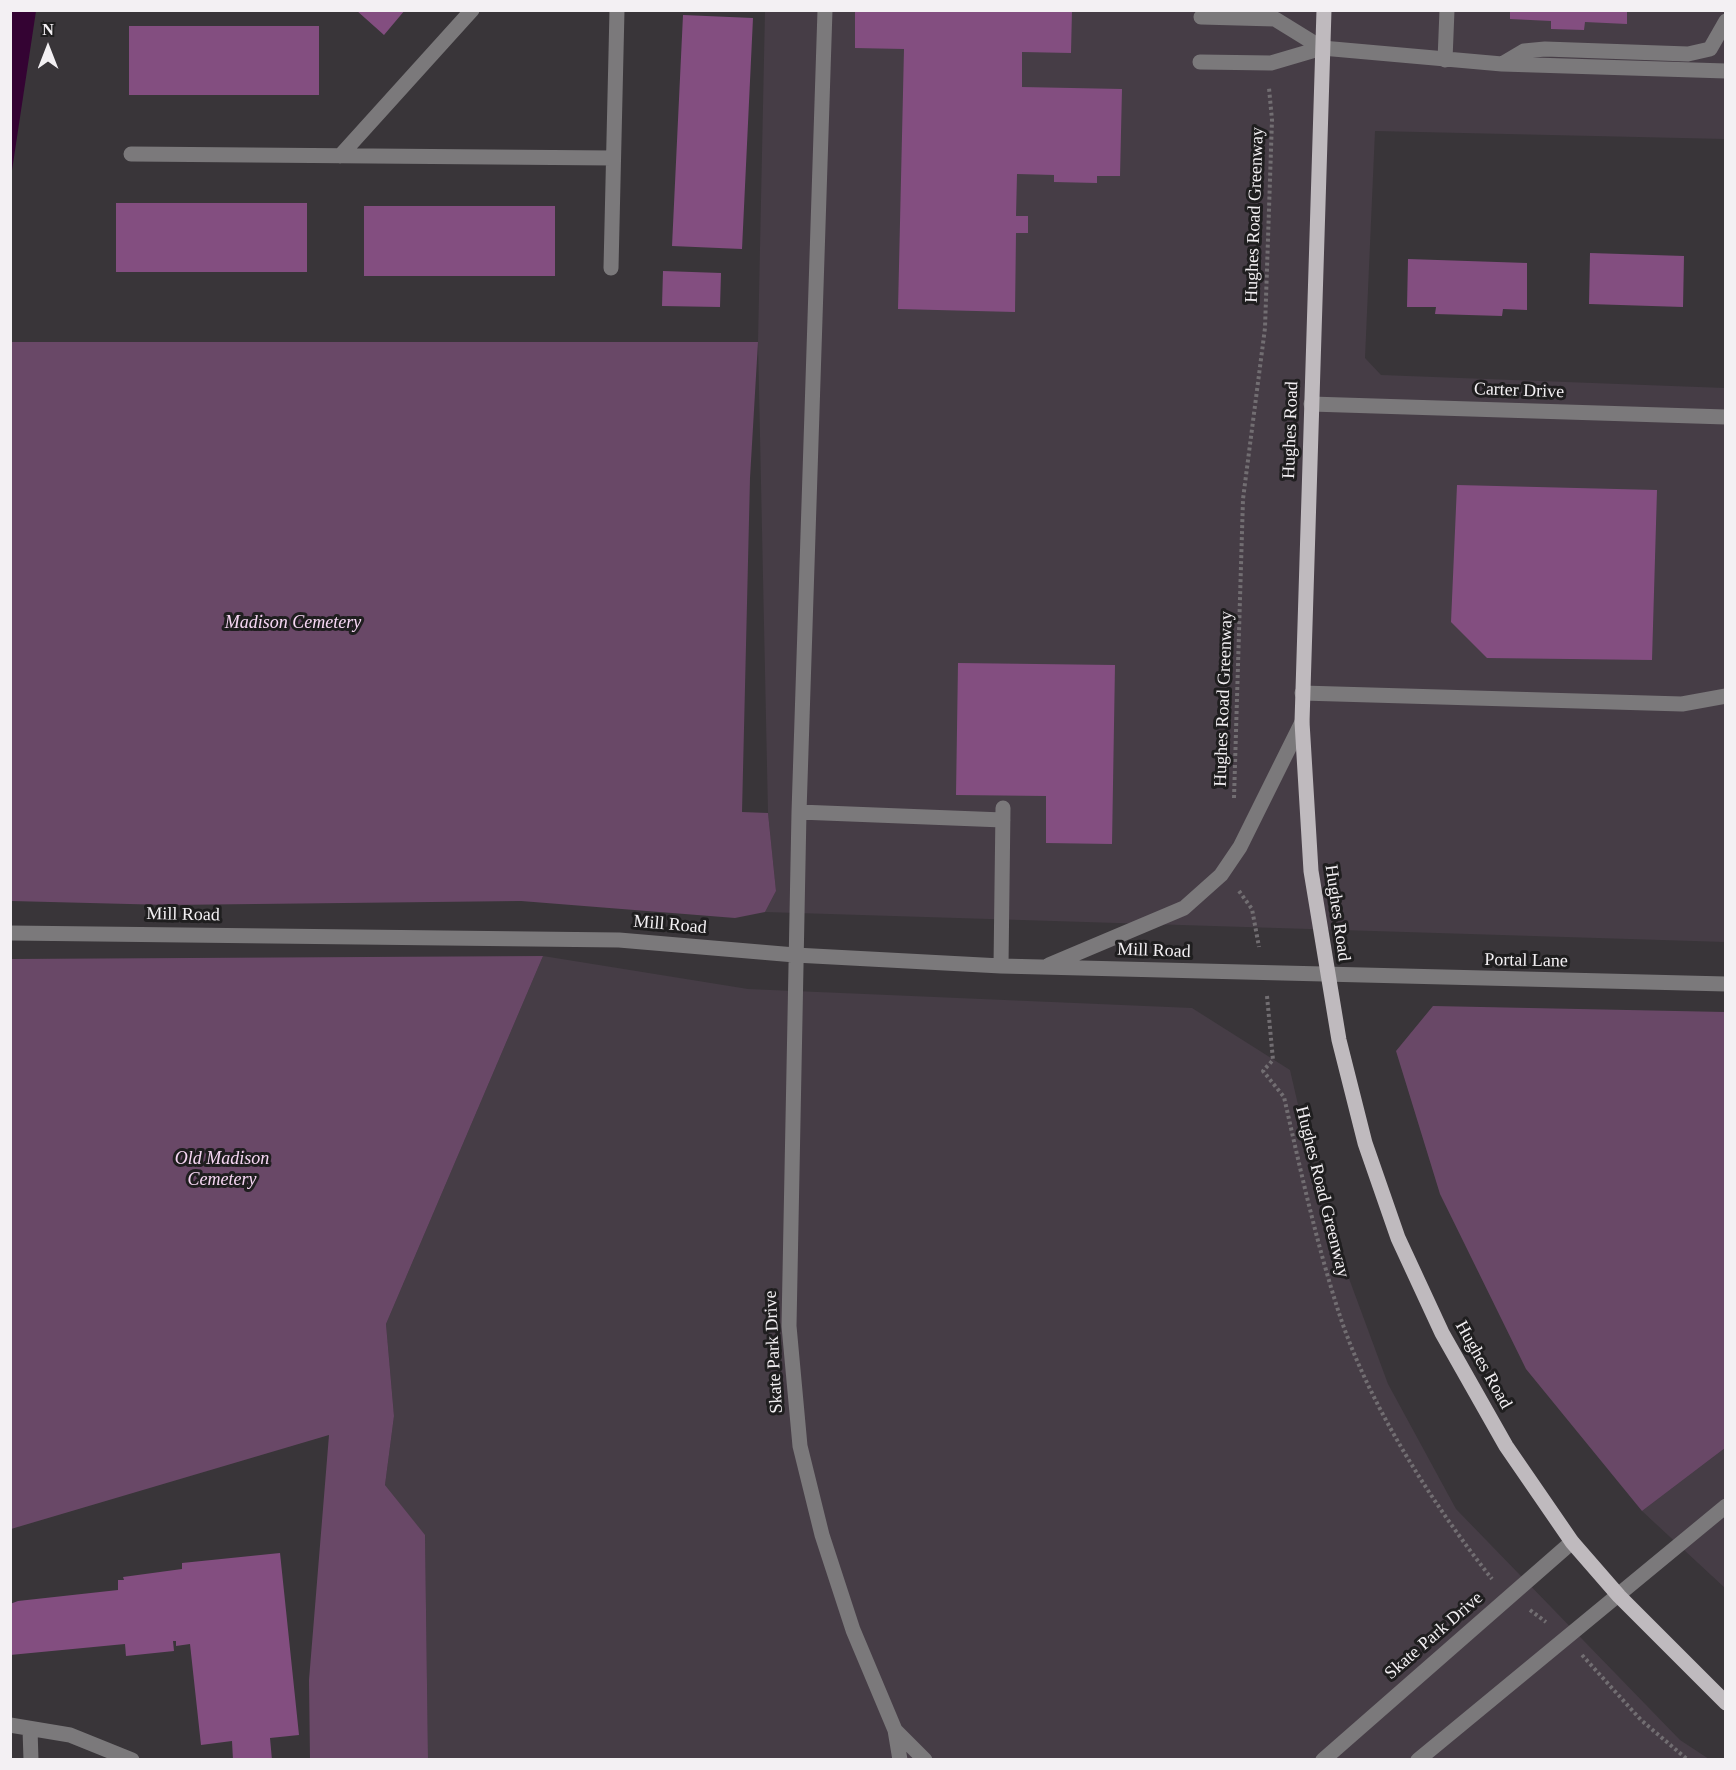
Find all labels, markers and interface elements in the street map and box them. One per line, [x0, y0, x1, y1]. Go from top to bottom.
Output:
north arrow [18, 18, 78, 78]
text: N [42, 21, 54, 38]
street label: Hughes Road Greenway [1241, 127, 1269, 303]
street label: Carter Drive [1473, 379, 1565, 403]
street label: Hughes Road [1279, 381, 1303, 479]
street label: Hughes Road Greenway [1210, 611, 1238, 787]
park label: Madison Cemetery [225, 612, 361, 634]
street label: Hughes Road [1320, 863, 1354, 963]
street label: Mill Road [146, 904, 220, 926]
street label: Mill Road [632, 911, 708, 939]
street label: Mill Road [1117, 939, 1191, 963]
street label: Portal Lane [1484, 949, 1568, 973]
street label: Hughes Road Greenway [1290, 1104, 1354, 1280]
park label: Old Madison Cemetery [175, 1148, 269, 1190]
street label: Skate Park Drive [760, 1290, 788, 1414]
street label: Hughes Road [1450, 1317, 1516, 1413]
street label: Skate Park Drive [1381, 1588, 1487, 1684]

